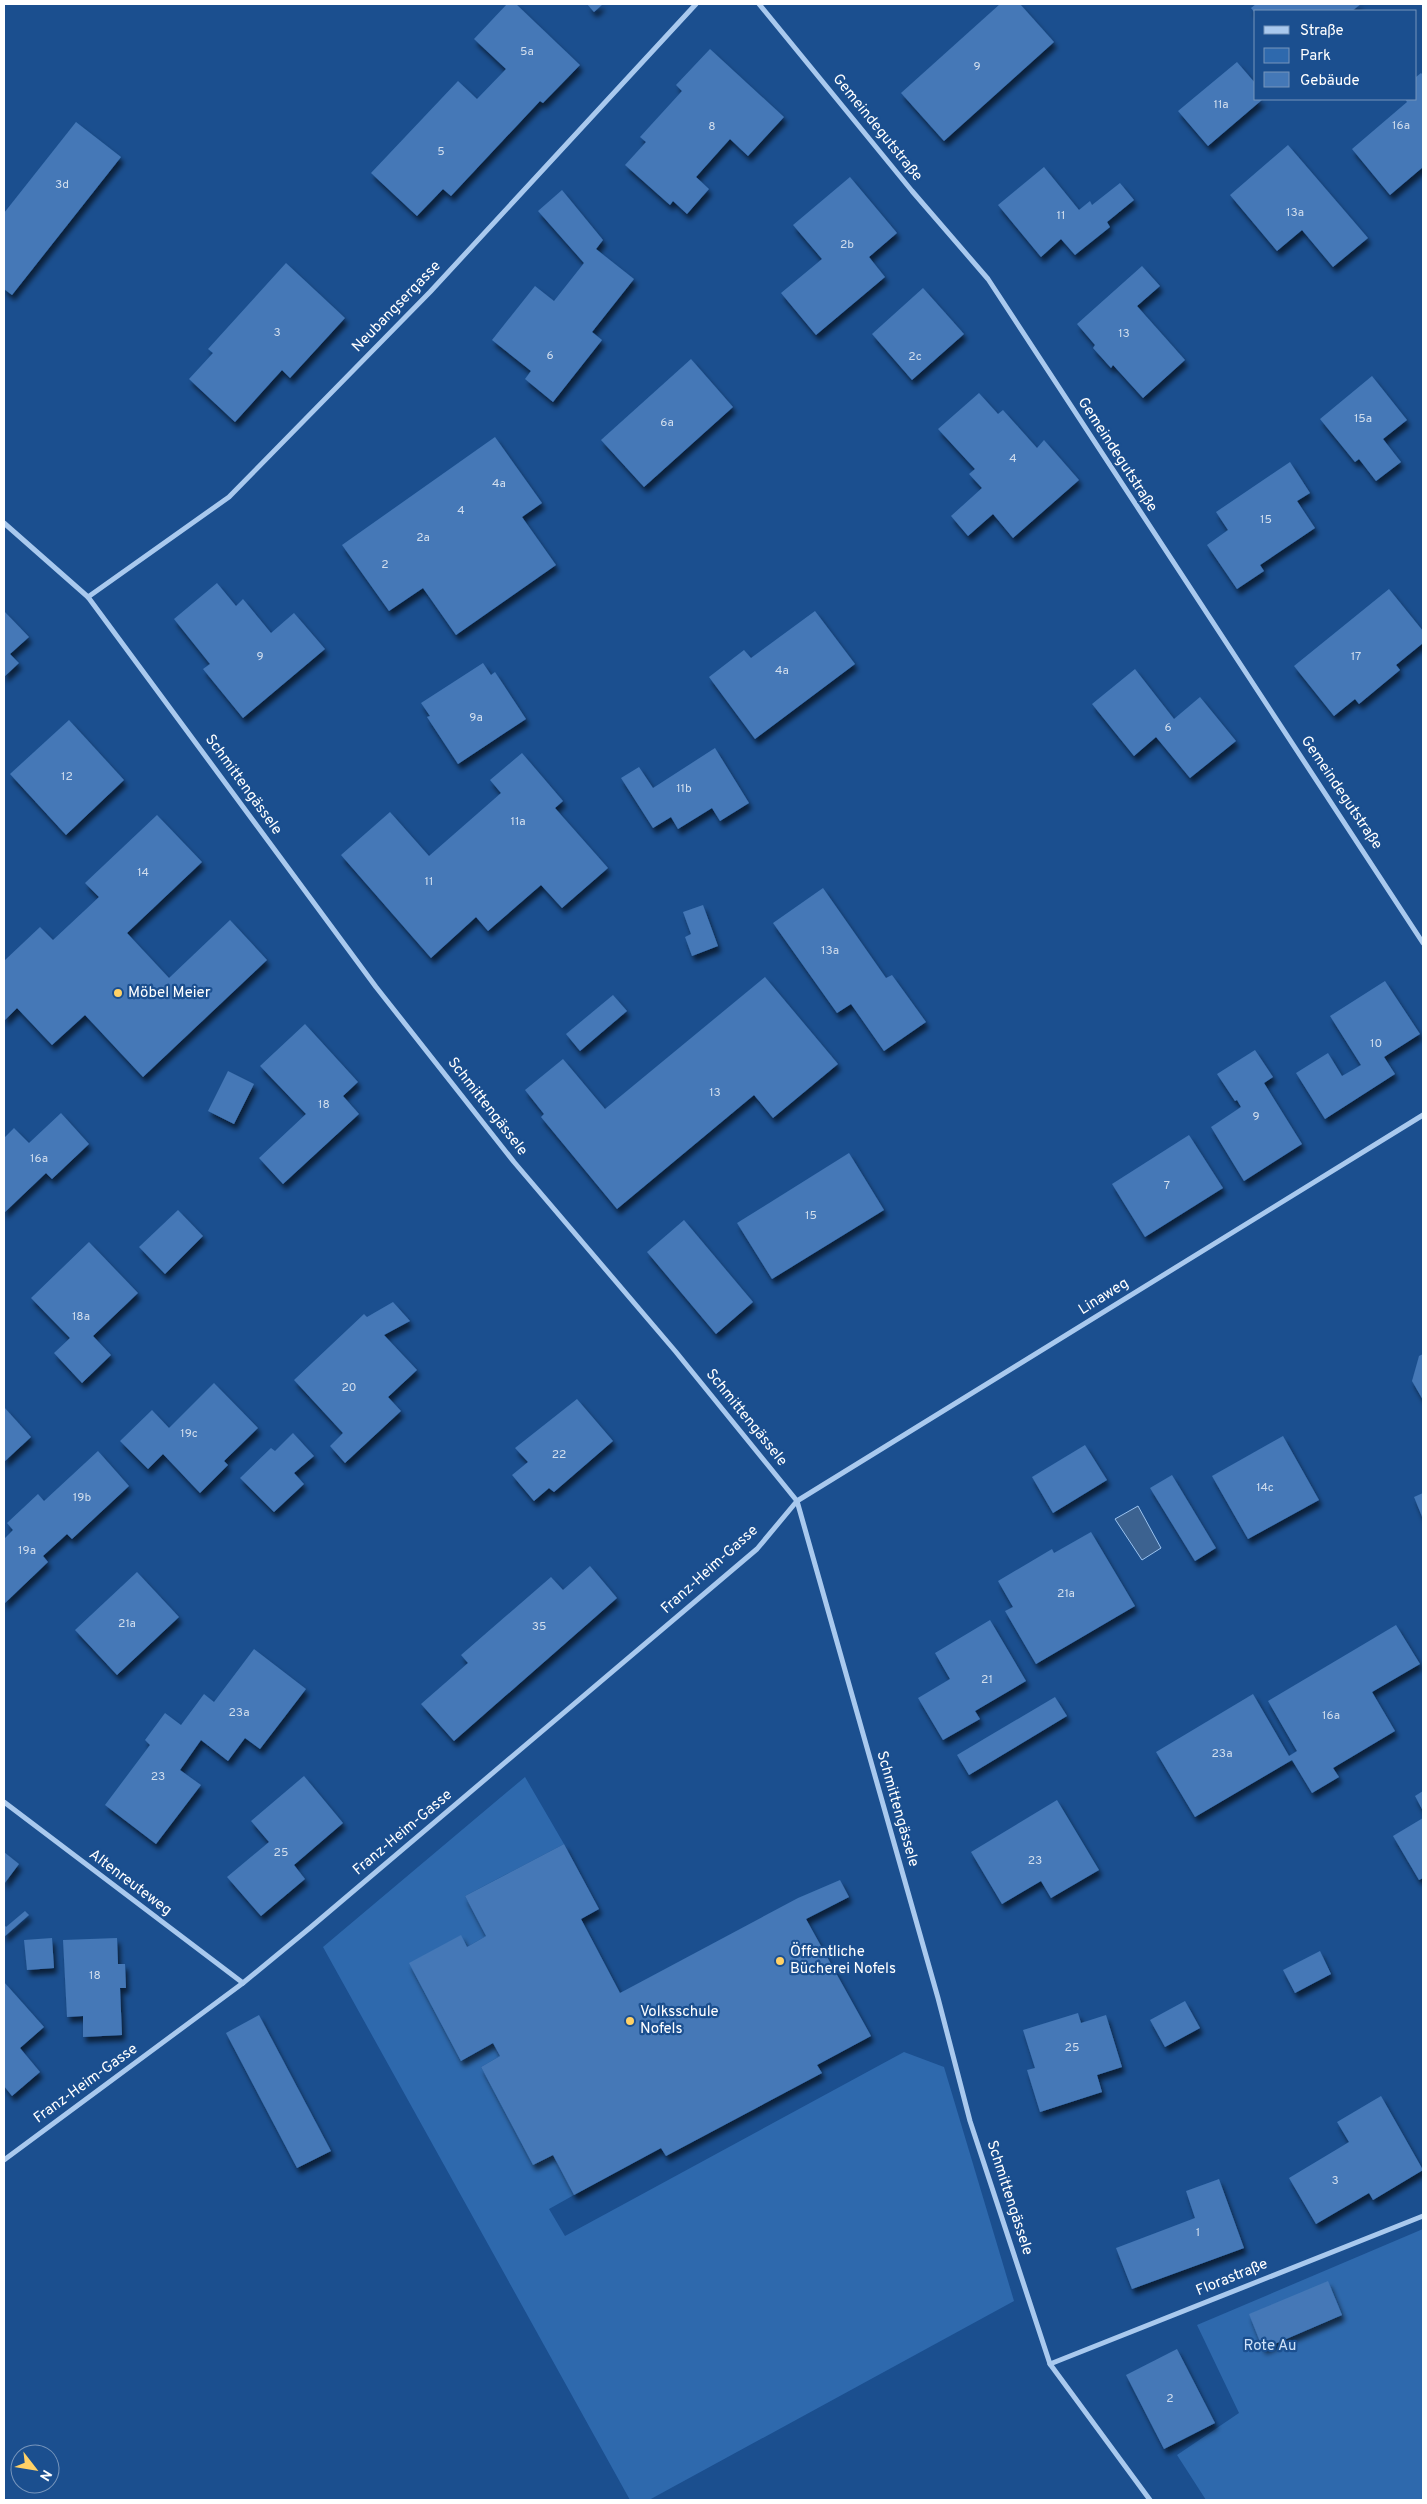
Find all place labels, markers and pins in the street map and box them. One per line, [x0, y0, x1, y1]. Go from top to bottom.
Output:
place label: Möbel Meier [128, 984, 211, 1003]
marker: Möbel Meier [112, 987, 124, 999]
place label: Öffentliche Bücherei Nofels [790, 1942, 896, 1979]
marker: Öffentliche Bücherei Nofels [774, 1955, 786, 1967]
place label: Volksschule Nofels [640, 2003, 719, 2039]
marker: Volksschule Nofels [624, 2015, 636, 2027]

